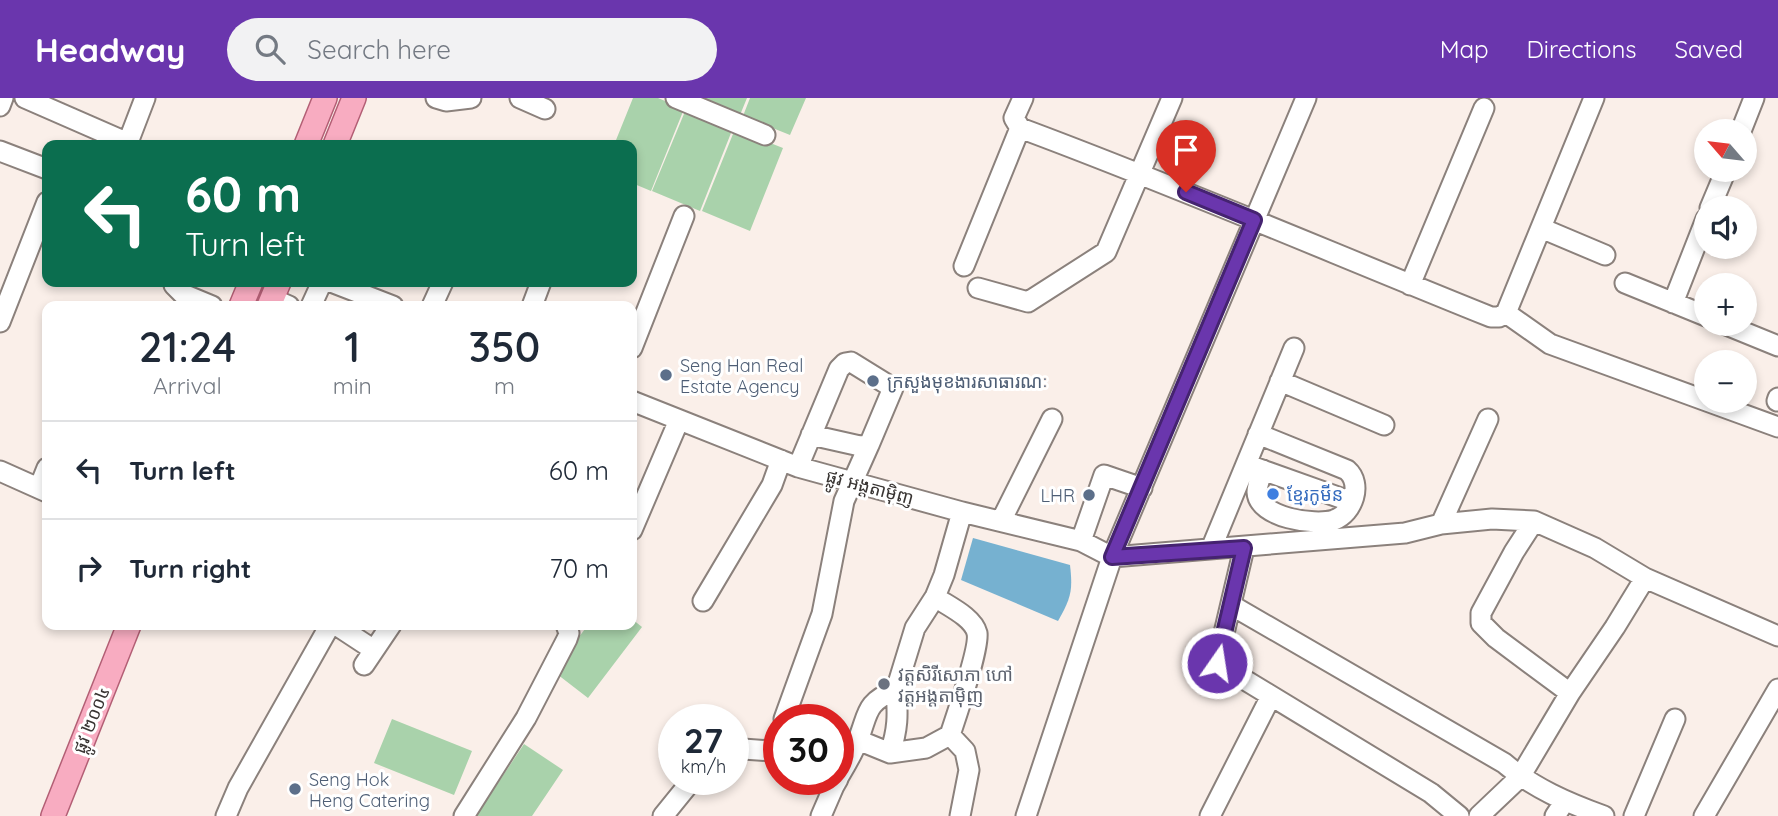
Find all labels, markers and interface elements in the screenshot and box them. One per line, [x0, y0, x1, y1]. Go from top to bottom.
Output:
search box [227, 18, 717, 81]
text: Headway [35, 29, 185, 70]
icon: search [251, 30, 289, 68]
text: Search here [307, 33, 451, 66]
text: Map [1440, 34, 1489, 64]
text: Directions [1527, 34, 1637, 64]
text: Saved [1675, 34, 1743, 64]
north arrow [1694, 119, 1757, 182]
map controls [1694, 119, 1757, 413]
pin [1156, 120, 1216, 192]
icon: arrive [1167, 131, 1205, 169]
text: 60 m [185, 163, 301, 224]
icon: left [70, 168, 161, 259]
button: sound [1694, 196, 1757, 259]
text: Turn left [185, 224, 306, 264]
button: + [1694, 273, 1757, 336]
text: 21:24 [139, 320, 236, 373]
text: 1 [344, 320, 360, 373]
text: 350 [469, 320, 540, 373]
button: − [1694, 350, 1757, 413]
place label: Seng Han Real Estate Agency [680, 354, 803, 398]
marker: Seng Han Real Estate Agency [658, 367, 674, 383]
place label: ក្រសួងមុខងារសាធារណៈ [887, 370, 1048, 394]
text: Arrival [153, 371, 222, 400]
text: min [333, 371, 372, 400]
text: m [494, 371, 515, 400]
marker: ក្រសួងមុខងារសាធារណៈ [865, 373, 881, 389]
icon: left [70, 451, 108, 489]
text: Turn left [129, 454, 236, 487]
text: 60 m [549, 454, 609, 487]
street label: ផ្លូវ អង្តតាម៉ិញ [822, 464, 917, 515]
place label: ខ្មែរកូមីន [1287, 483, 1343, 506]
place label: LHR [1040, 484, 1075, 507]
marker: ខ្មែរកូមីន [1265, 486, 1281, 502]
marker: LHR [1081, 487, 1097, 503]
icon: right [70, 549, 108, 587]
text: Turn right [129, 552, 251, 585]
text: 70 m [549, 552, 609, 585]
position arrow [1180, 626, 1254, 700]
place label: វត្តសិរីសោភា ហៅ វត្តអង្តតាម៉ិញ [898, 663, 1013, 708]
marker: វត្តសិរីសោភា ហៅ វត្តអង្តតាម៉ិញ [876, 676, 892, 692]
street label: ផ្លូវ ២០០៤ [67, 683, 120, 759]
speed limit sign: 30 [763, 704, 854, 795]
text: 27 [684, 718, 723, 762]
text: km/h [681, 755, 726, 778]
place label: Seng Hok Heng Catering [309, 768, 430, 812]
marker: Seng Hok Heng Catering [287, 781, 303, 797]

